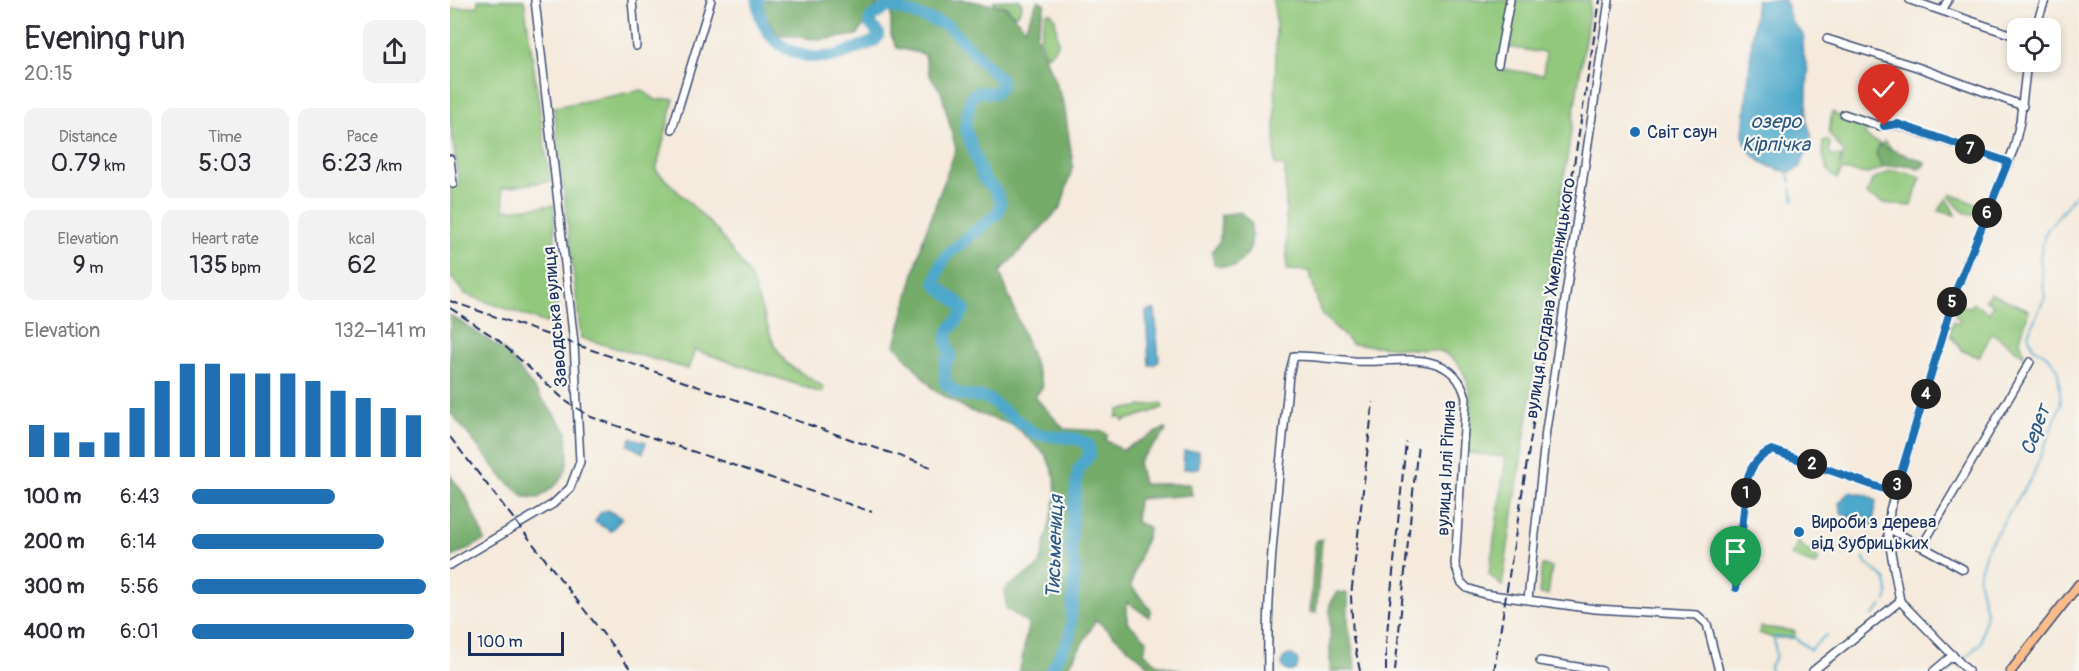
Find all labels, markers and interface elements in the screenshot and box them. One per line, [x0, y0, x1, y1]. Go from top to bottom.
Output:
text: Evening run [24, 18, 185, 59]
map controls [2007, 18, 2061, 72]
button: locate [2007, 18, 2061, 72]
button: share [363, 20, 426, 83]
text: 20:15 [24, 61, 73, 86]
pin [1858, 64, 1909, 126]
icon: check [1867, 73, 1900, 106]
water label: озеро Кірпічка [1742, 109, 1812, 157]
place label: Світ саун [1647, 121, 1717, 144]
marker: Світ саун [1628, 125, 1642, 139]
text: Distance [59, 127, 117, 147]
text: Time [208, 127, 242, 147]
text: Pace [346, 127, 378, 147]
pin: 7 [1955, 134, 1985, 164]
text: 7 [1966, 139, 1974, 159]
text: 0.79 [51, 147, 101, 179]
text: 5:03 [198, 147, 252, 179]
text: 6:23 [322, 147, 372, 179]
text: km [101, 156, 125, 176]
text: /km [372, 156, 402, 176]
street label: вулиця Богдана Хмельницького [1520, 176, 1581, 420]
pin: 6 [1972, 198, 2002, 228]
text: 6 [1982, 203, 1992, 223]
text: Elevation [58, 229, 118, 249]
text: Heart rate [191, 229, 259, 249]
text: kcal [349, 229, 375, 249]
street label: Заводська вулиця [538, 246, 573, 388]
text: 9 [72, 249, 86, 281]
text: 135 [189, 249, 228, 281]
text: 62 [347, 249, 377, 281]
text: m [86, 258, 104, 278]
text: bpm [228, 258, 261, 278]
pin: 5 [1937, 287, 1967, 317]
text: 5 [1948, 292, 1956, 312]
text: Elevation [24, 318, 100, 343]
text: 132–141 m [335, 318, 426, 343]
pin: 4 [1911, 379, 1941, 409]
text: 4 [1921, 384, 1931, 404]
water label: Серет [2015, 399, 2057, 459]
street label: вулиця Іллі Ріпина [1431, 400, 1462, 536]
pin: 2 [1797, 449, 1827, 479]
text: 2 [1808, 454, 1816, 474]
pin: 3 [1882, 470, 1912, 500]
text: 3 [1893, 475, 1901, 495]
pin: 1 [1731, 478, 1761, 508]
text: 1 [1743, 483, 1749, 503]
text: 100 m [24, 484, 81, 509]
text: 6:43 [120, 484, 160, 509]
water label: Тисьмениця [1040, 492, 1069, 599]
place label: Вироби з дерева від Зубрицьких [1811, 511, 1936, 555]
marker: Вироби з дерева від Зубрицьких [1792, 525, 1806, 539]
pin [1710, 526, 1761, 588]
text: 200 m [24, 529, 85, 554]
text: 6:14 [120, 529, 156, 554]
icon: arrive [1719, 535, 1752, 568]
text: 300 m [24, 574, 85, 599]
text: 5:56 [120, 574, 159, 599]
text: 400 m [24, 619, 85, 644]
text: 6:01 [120, 619, 158, 644]
scale bar [468, 629, 564, 656]
text: 100 m [477, 632, 523, 652]

